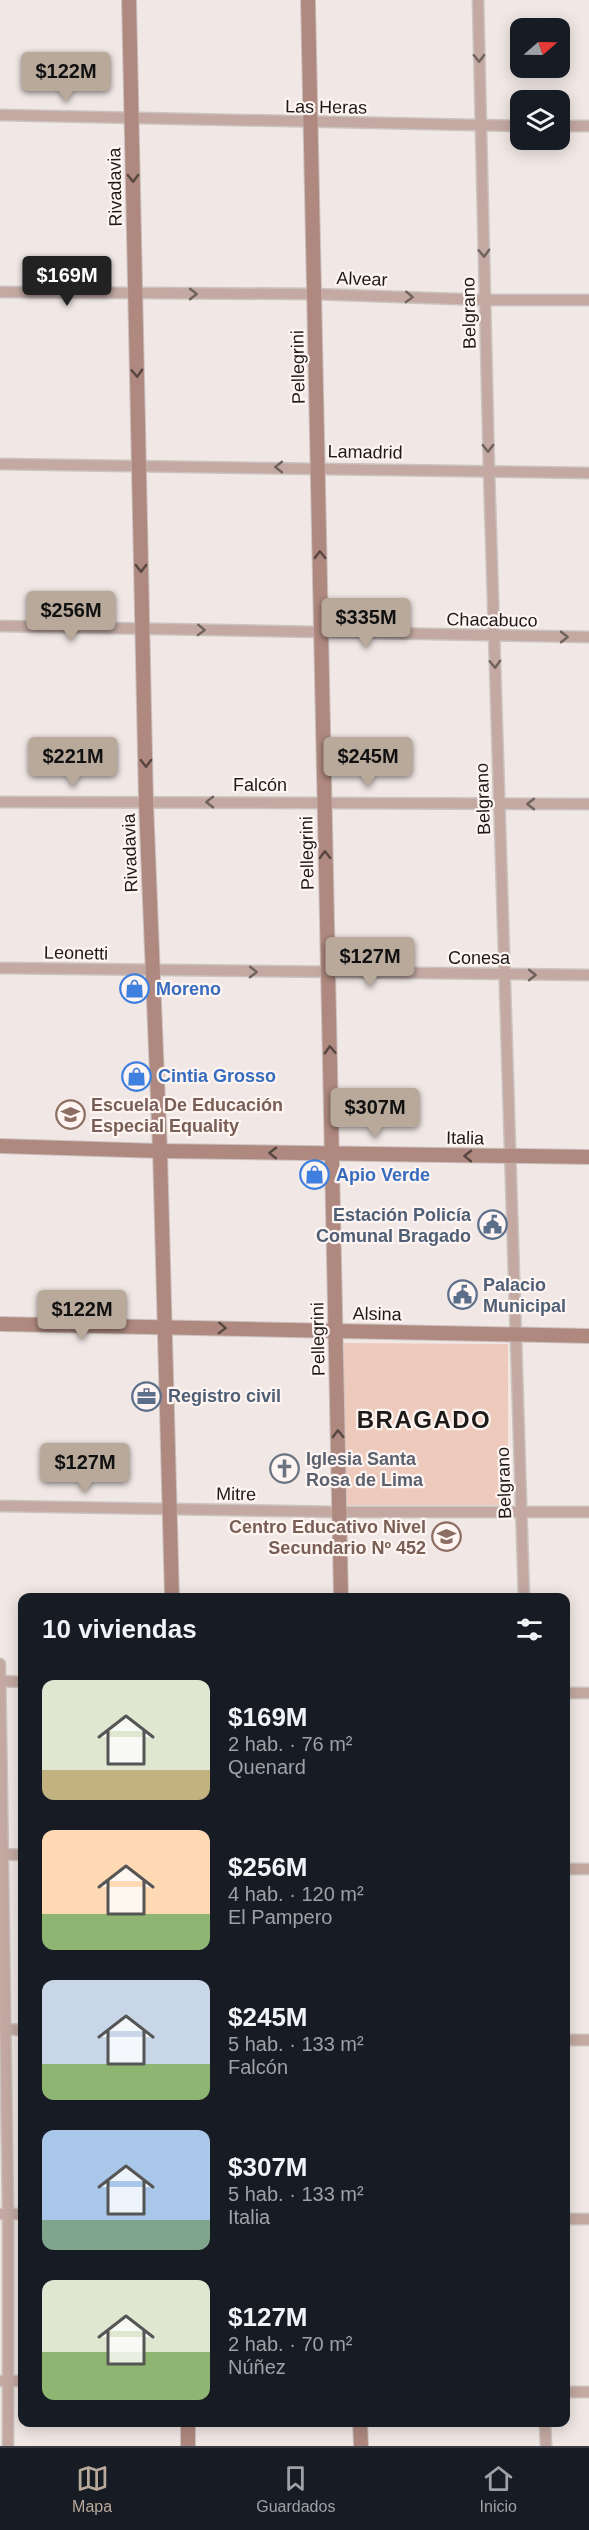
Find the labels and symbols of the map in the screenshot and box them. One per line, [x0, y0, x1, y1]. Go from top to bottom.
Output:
north arrow [510, 18, 570, 78]
pin: $122M [24, 52, 108, 103]
one-way arrow [473, 54, 485, 63]
street label: Las Heras [285, 96, 367, 118]
street label: Rivadavia [104, 146, 126, 227]
one-way arrow [126, 174, 139, 183]
one-way arrow [477, 249, 490, 258]
pin: $169M [25, 256, 109, 307]
street label: Alvear [336, 268, 388, 290]
street label: Belgrano [458, 277, 480, 349]
one-way arrow [188, 288, 197, 300]
one-way arrow [404, 291, 413, 304]
street label: Pellegrini [287, 330, 309, 404]
one-way arrow [130, 369, 143, 378]
street label: Lamadrid [327, 441, 403, 463]
one-way arrow [482, 444, 494, 453]
one-way arrow [274, 461, 283, 473]
one-way arrow [314, 551, 326, 560]
one-way arrow [135, 564, 148, 573]
pin: $256M [29, 591, 113, 642]
pin: $335M [324, 598, 408, 649]
street label: Chacabuco [446, 609, 538, 631]
one-way arrow [197, 624, 206, 637]
one-way arrow [560, 631, 569, 643]
one-way arrow [489, 660, 502, 669]
pin: $221M [31, 737, 115, 788]
pin: $245M [326, 737, 410, 788]
one-way arrow [139, 758, 152, 767]
street label: Belgrano [472, 763, 494, 835]
street label: Falcón [233, 775, 287, 795]
one-way arrow [205, 796, 214, 808]
one-way arrow [526, 798, 535, 810]
street label: Rivadavia [119, 812, 141, 893]
street label: Pellegrini [296, 816, 318, 890]
one-way arrow [319, 851, 332, 860]
pin: $127M [328, 937, 412, 988]
street label: Leonetti [44, 942, 108, 964]
street label: Conesa [448, 948, 511, 968]
one-way arrow [248, 966, 257, 978]
one-way arrow [527, 969, 536, 981]
shop icon: Moreno [119, 973, 151, 1005]
place label: Moreno [156, 979, 221, 999]
one-way arrow [324, 1046, 337, 1055]
shop icon: Cintia Grosso [121, 1060, 153, 1092]
place label: Cintia Grosso [158, 1066, 276, 1086]
pin: $307M [333, 1088, 417, 1139]
place label: Escuela De Educación Especial Equality [91, 1095, 283, 1136]
school or university icon: Escuela De Educación Especial Equality [54, 1099, 86, 1131]
street label: Italia [446, 1128, 485, 1148]
one-way arrow [268, 1147, 277, 1159]
one-way arrow [463, 1150, 472, 1162]
shop icon: Apio Verde [299, 1159, 331, 1191]
place label: Apio Verde [336, 1165, 430, 1185]
place label: Estación Policía Comunal Bragado [316, 1205, 472, 1246]
public building icon: Estación Policía Comunal Bragado [476, 1209, 508, 1241]
place label: Palacio Municipal [483, 1275, 566, 1316]
public building icon: Palacio Municipal [446, 1279, 478, 1311]
pin: $122M [40, 1290, 124, 1341]
street label: Pellegrini [307, 1302, 329, 1376]
street label: Alsina [352, 1304, 403, 1324]
one-way arrow [218, 1322, 227, 1334]
office icon: Registro civil [131, 1380, 163, 1412]
place label: Registro civil [168, 1386, 281, 1406]
district label: BRAGADO [357, 1406, 491, 1433]
one-way arrow [331, 1430, 344, 1439]
pin: $127M [43, 1443, 127, 1494]
street label: Belgrano [493, 1447, 515, 1519]
place label: Iglesia Santa Rosa de Lima [306, 1449, 424, 1490]
church icon: Iglesia Santa Rosa de Lima [269, 1453, 301, 1485]
street label: Mitre [216, 1484, 256, 1504]
place label: Centro Educativo Nivel Secundario Nº 452 [229, 1517, 426, 1558]
school or university icon: Centro Educativo Nivel Secundario Nº 452 [431, 1521, 463, 1553]

